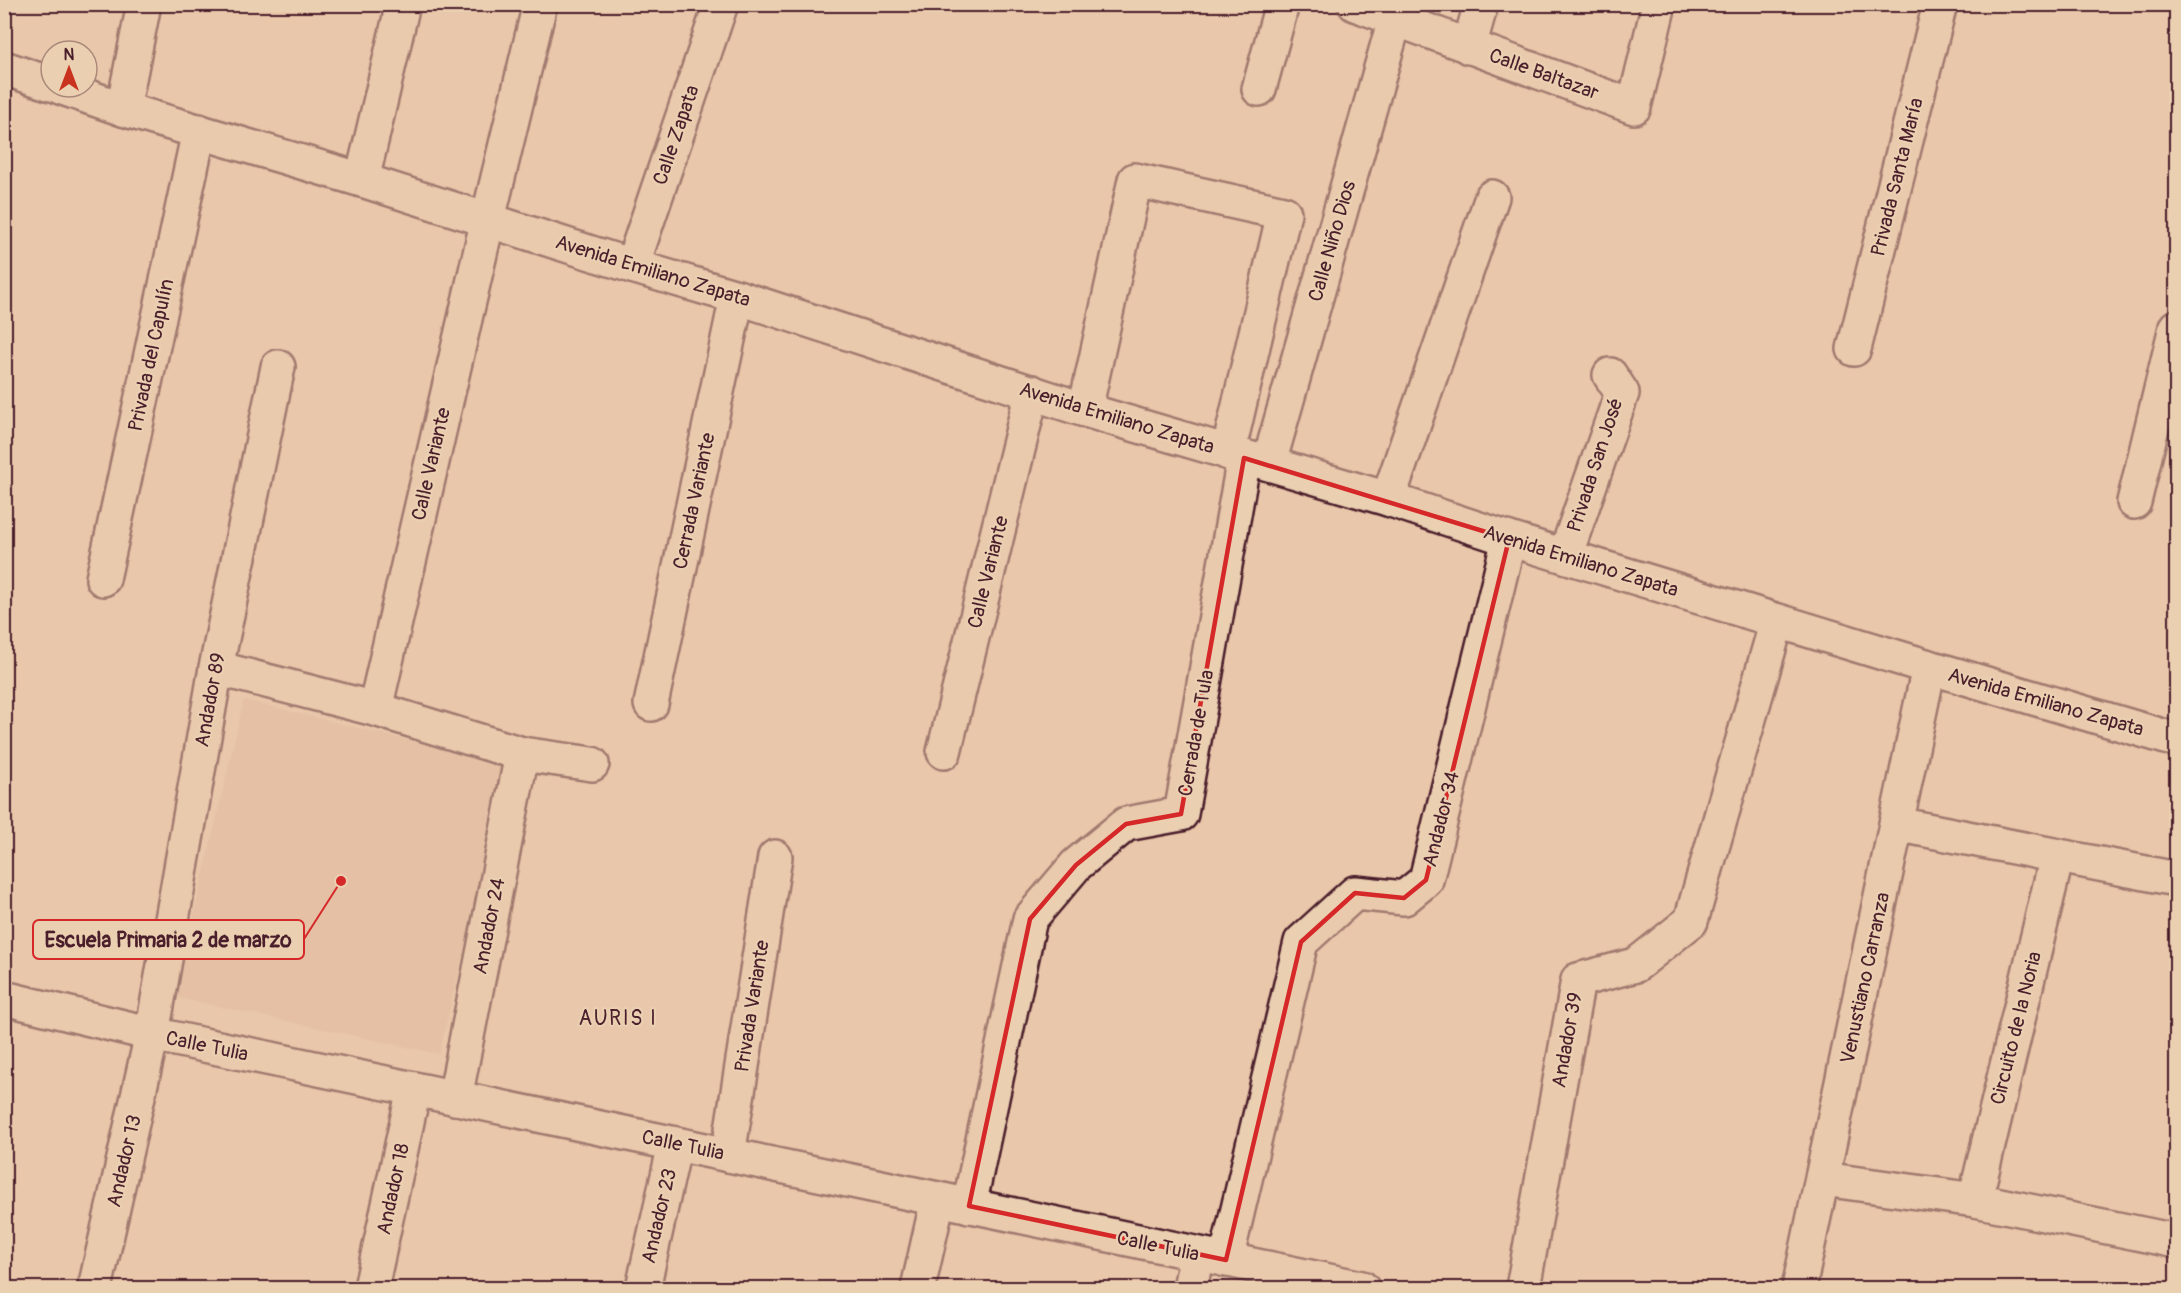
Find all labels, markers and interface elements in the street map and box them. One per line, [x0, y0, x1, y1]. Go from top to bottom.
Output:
north arrow [39, 39, 99, 99]
street label: Calle Baltazar [1486, 43, 1602, 105]
text: N [64, 45, 75, 65]
street label: Calle Zapata [647, 82, 705, 188]
street label: Privada Santa María [1865, 95, 1929, 259]
street label: Calle Niño Dios [1303, 178, 1361, 304]
street label: Avenida Emiliano Zapata [552, 229, 754, 313]
street label: Privada del Capulín [123, 276, 179, 434]
street label: Avenida Emiliano Zapata [1016, 376, 1218, 460]
street label: Privada San José [1562, 395, 1628, 535]
street label: Calle Variante [406, 405, 456, 523]
street label: Cerrada Variante [667, 430, 721, 572]
street label: Calle Variante [962, 513, 1014, 631]
street label: Avenida Emiliano Zapata [1480, 519, 1682, 603]
street label: Andador 89 [189, 651, 231, 749]
street label: Avenida Emiliano Zapata [1945, 662, 2147, 742]
street label: Cerrada de Tula [1173, 668, 1219, 798]
street label: Andador 34 [1417, 768, 1465, 869]
street label: Andador 24 [467, 875, 511, 976]
street label: Venustiano Carranza [1835, 890, 1895, 1066]
callout: Escuela Primaria 2 de marzo [33, 920, 304, 959]
text: Escuela Primaria 2 de marzo [45, 927, 292, 954]
street label: Privada Variante [729, 938, 775, 1074]
street label: Circuito de la Noria [1985, 949, 2047, 1107]
street label: Andador 39 [1546, 990, 1588, 1090]
district label: AURIS I [579, 1005, 657, 1032]
street label: Calle Tulia [164, 1025, 250, 1067]
street label: Andador 13 [101, 1112, 147, 1210]
street label: Calle Tulia [640, 1124, 726, 1166]
street label: Andador 18 [371, 1141, 415, 1237]
street label: Andador 23 [636, 1166, 682, 1266]
street label: Calle Tulia [1115, 1225, 1201, 1267]

